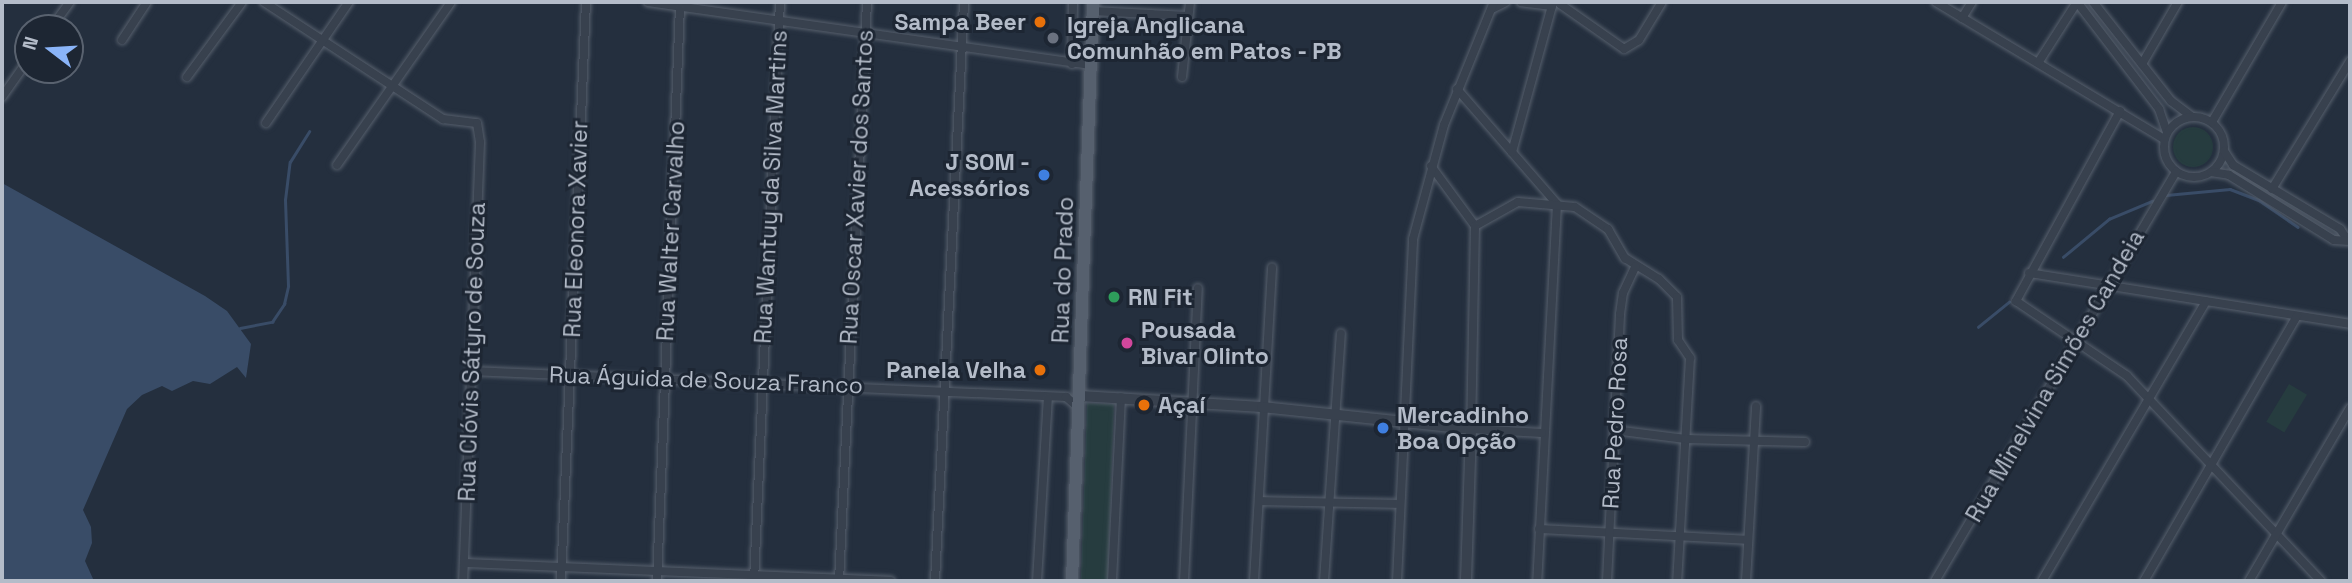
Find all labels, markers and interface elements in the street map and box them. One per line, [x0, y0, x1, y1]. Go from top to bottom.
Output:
place label: Sampa Beer [894, 8, 1026, 36]
place label: Igreja Anglicana Comunhão em Patos - PB [1067, 11, 1343, 65]
north arrow [14, 14, 84, 84]
marker: Sampa Beer [1032, 14, 1048, 30]
street label: Rua Oscar Xavier dos Santos [835, 29, 879, 345]
street label: Rua Wantuy da Silva Martins [749, 30, 793, 344]
marker: Igreja Anglicana Comunhão em Patos - PB [1045, 30, 1061, 46]
text: N [17, 34, 44, 53]
street label: Rua Eleonora Xavier [558, 120, 594, 338]
street label: Rua Walter Carvalho [651, 120, 691, 342]
place label: J SOM - Acessórios [909, 148, 1030, 202]
marker: J SOM - Acessórios [1036, 167, 1052, 183]
street label: Rua do Prado [1047, 196, 1079, 344]
street label: Rua Clóvis Sátyro de Souza [453, 202, 491, 502]
street label: Rua Minelvina Simões Candeia [1960, 225, 2150, 527]
place label: RN Fit [1128, 283, 1193, 311]
marker: RN Fit [1106, 289, 1122, 305]
place label: Pousada Bivar Olinto [1141, 316, 1269, 370]
marker: Pousada Bivar Olinto [1119, 335, 1135, 351]
street label: Rua Pedro Rosa [1597, 336, 1633, 510]
place label: Panela Velha [886, 356, 1026, 384]
street label: Rua Águida de Souza Franco [548, 361, 864, 399]
marker: Panela Velha [1032, 362, 1048, 378]
place label: Açaí [1158, 391, 1205, 419]
marker: Açaí [1136, 397, 1152, 413]
place label: Mercadinho Boa Opção [1397, 401, 1529, 455]
marker: Mercadinho Boa Opção [1375, 420, 1391, 436]

